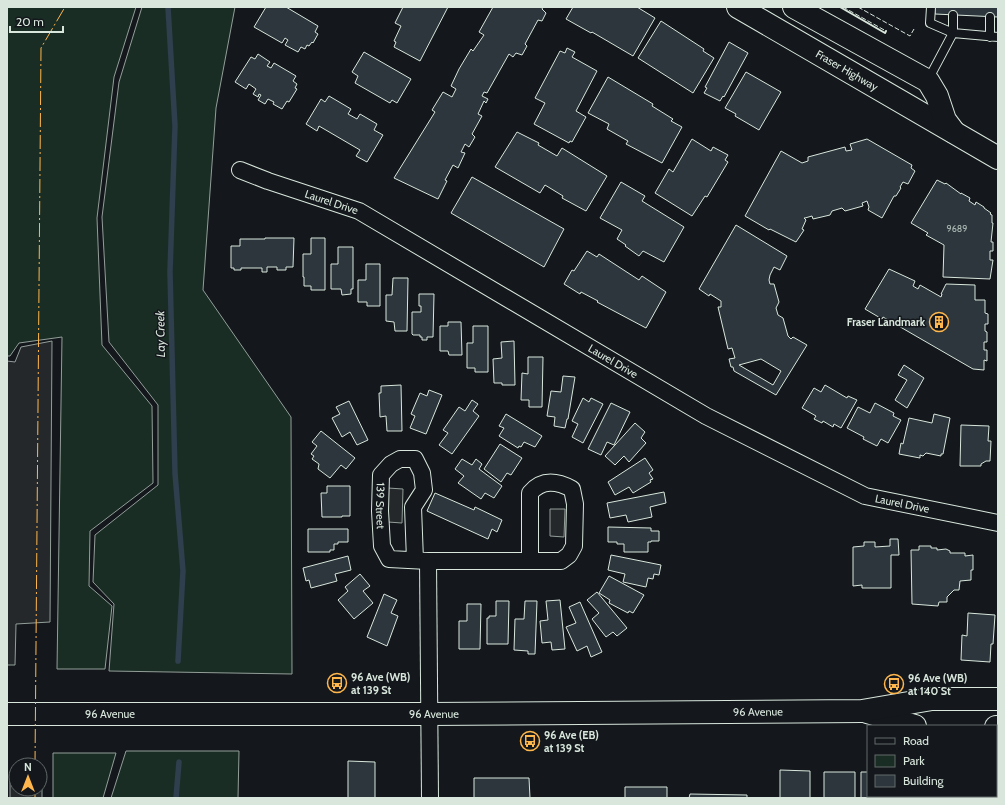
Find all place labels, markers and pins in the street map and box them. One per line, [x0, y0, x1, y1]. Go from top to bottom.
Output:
building icon: Fraser Landmark [928, 311, 950, 333]
place label: Fraser Landmark [847, 315, 926, 329]
place label: 96 Ave (WB) at 139 St [351, 670, 410, 697]
place label: 96 Ave (WB) at 140 St [908, 671, 967, 698]
bus stop icon: 96 Ave (WB) at 139 St [326, 672, 348, 694]
bus stop icon: 96 Ave (WB) at 140 St [883, 673, 905, 695]
place label: 96 Ave (EB) at 139 St [544, 728, 599, 755]
bus stop icon: 96 Ave (EB) at 139 St [519, 730, 541, 752]

